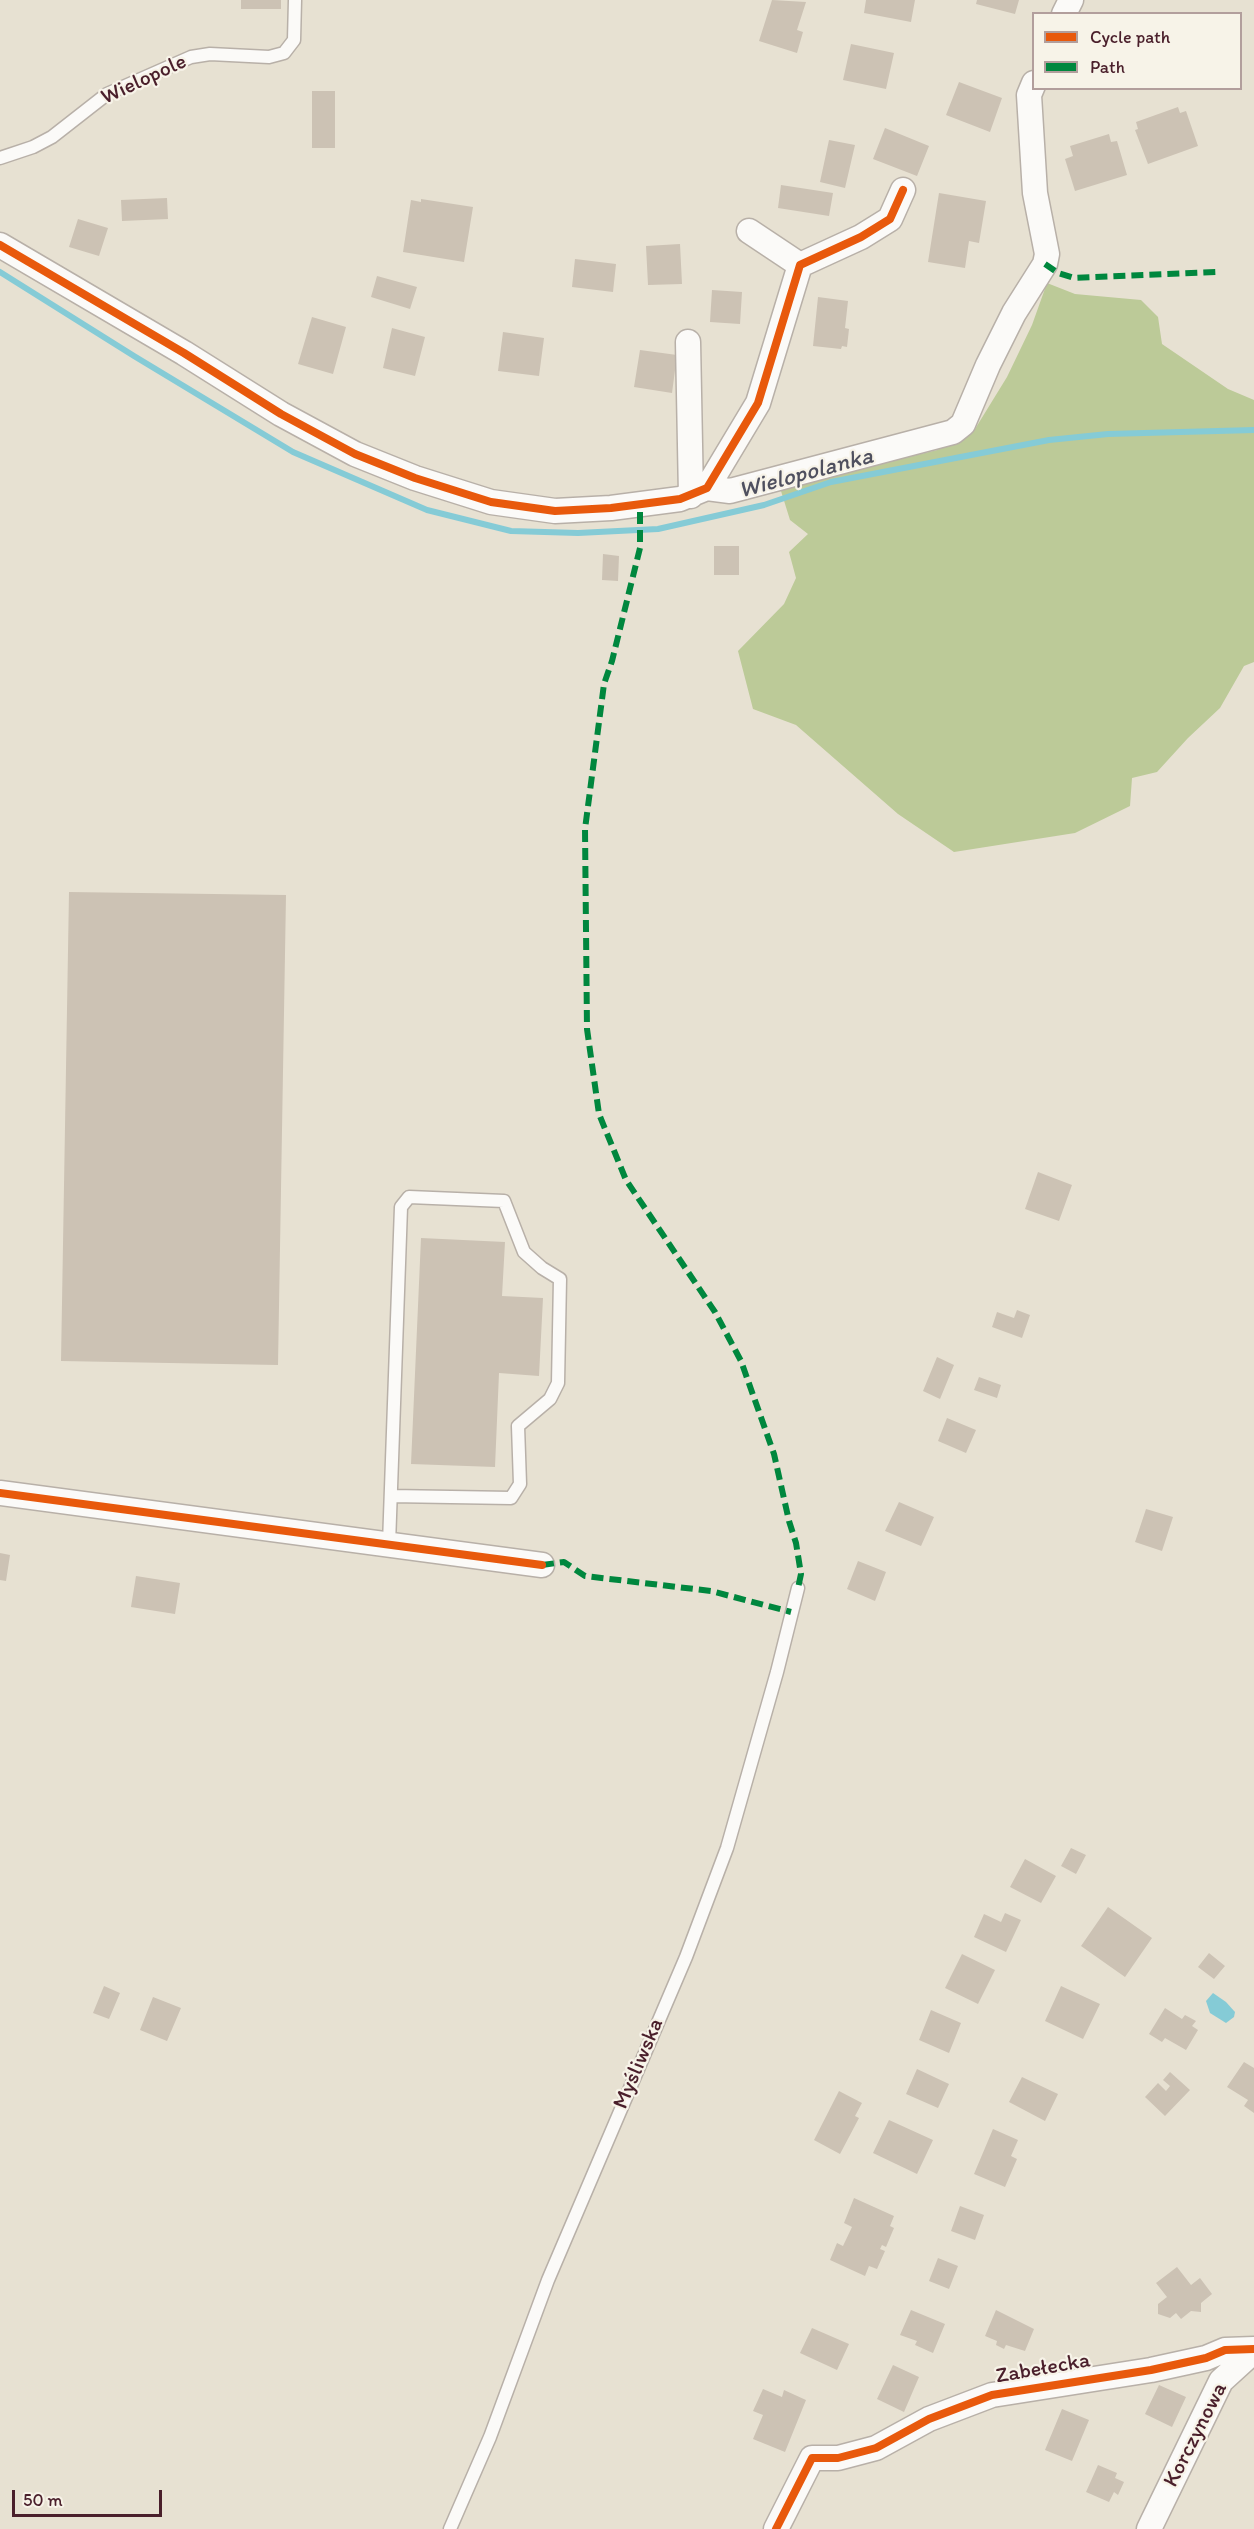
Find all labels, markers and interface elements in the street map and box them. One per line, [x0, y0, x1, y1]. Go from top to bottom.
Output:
legend [1032, 12, 1242, 90]
text: Cycle path [1090, 26, 1170, 48]
street label: Wielopole [97, 49, 191, 111]
text: Path [1090, 56, 1125, 78]
water label: Wielopolanka [736, 442, 876, 506]
street label: Myśliwska [608, 2015, 670, 2113]
street label: Zabełecka [994, 2348, 1092, 2390]
street label: Korczynowa [1158, 2378, 1234, 2492]
scale bar [15, 2478, 165, 2516]
text: 50 m [23, 2489, 63, 2511]

